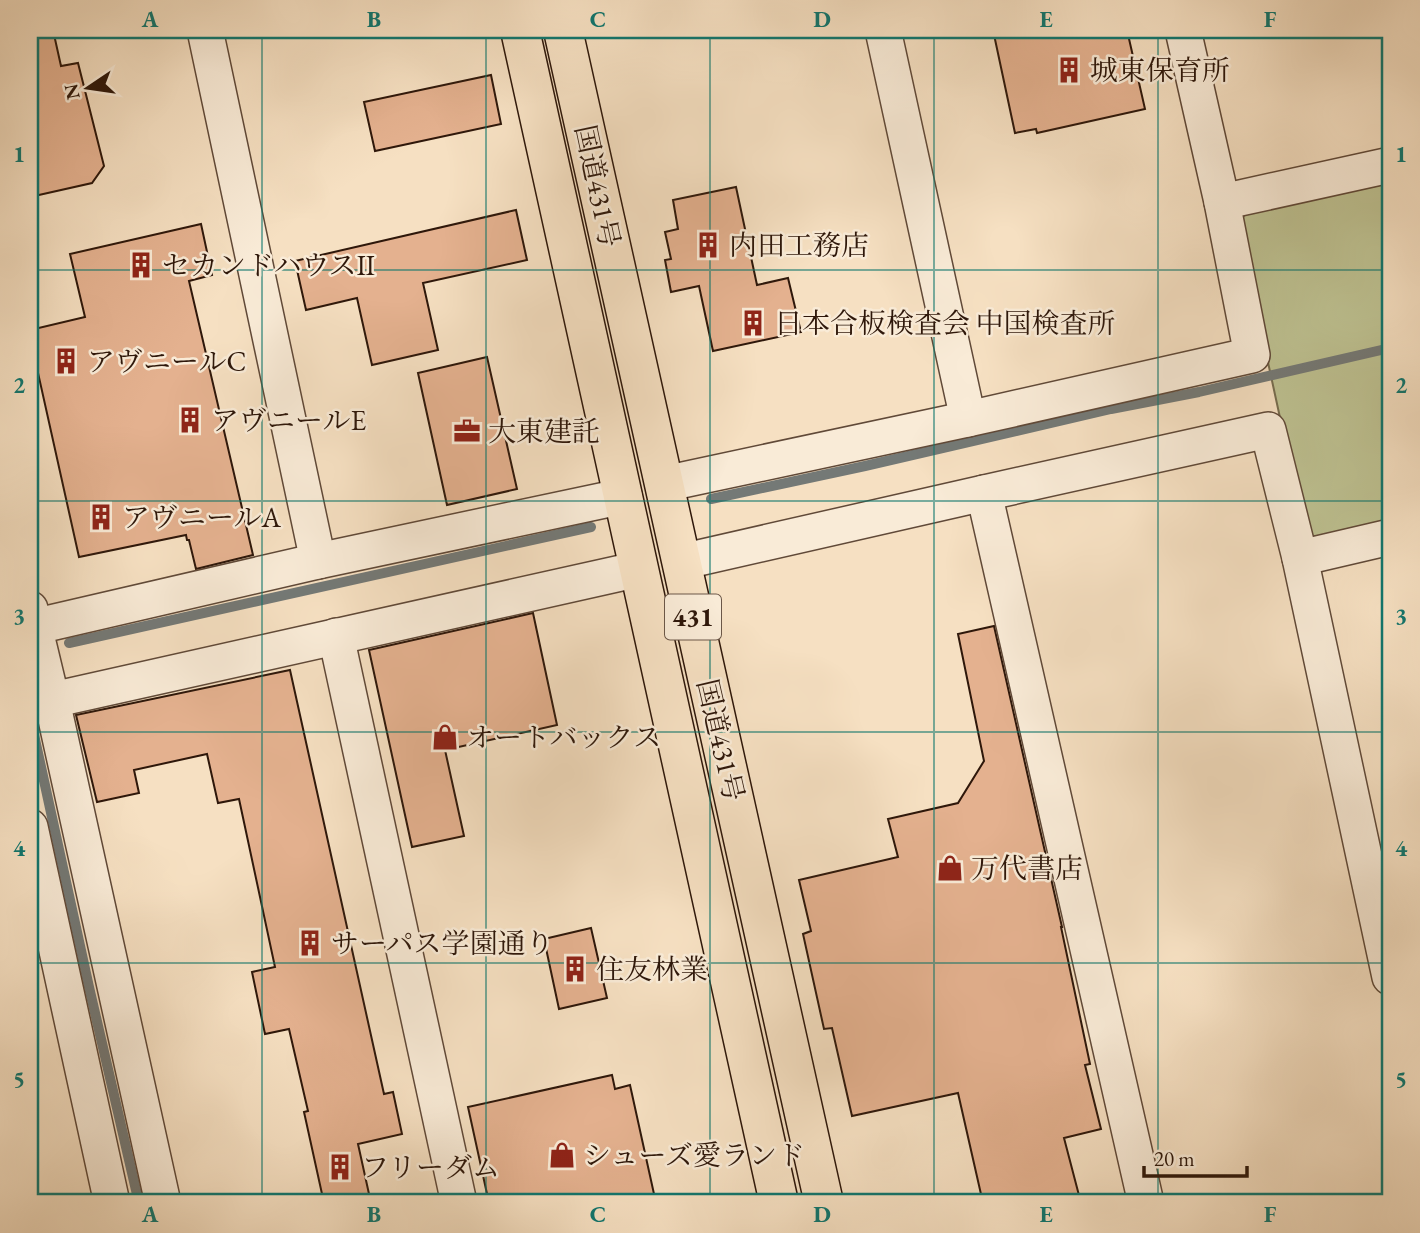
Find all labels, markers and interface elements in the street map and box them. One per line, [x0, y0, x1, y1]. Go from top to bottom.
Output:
text: A [141, 4, 159, 34]
text: B [367, 4, 381, 34]
text: C [590, 4, 606, 34]
text: D [813, 4, 831, 34]
text: E [1039, 4, 1053, 34]
text: F [1264, 4, 1277, 34]
north arrow [52, 52, 122, 122]
place label: 城東保育所 [1090, 52, 1230, 88]
building icon: 城東保育所 [1054, 55, 1084, 85]
text: N [58, 81, 86, 102]
street label: 国道431号 [567, 121, 629, 251]
text: 1 [13, 139, 25, 169]
text: 1 [1395, 139, 1407, 169]
place label: 内田工務店 [729, 227, 869, 263]
building icon: 内田工務店 [693, 230, 723, 260]
place label: セカンドハウスⅡ [162, 247, 376, 283]
building icon: セカンドハウスⅡ [126, 250, 156, 280]
place label: 日本合板検査会 中国検査所 [774, 305, 1116, 341]
building icon: 日本合板検査会 中国検査所 [738, 308, 768, 338]
place label: アヴニールC [87, 343, 246, 379]
building icon: アヴニールC [51, 346, 81, 376]
text: 2 [13, 370, 25, 400]
text: 2 [1395, 370, 1407, 400]
place label: アヴニールE [211, 402, 366, 438]
building icon: アヴニールE [175, 405, 205, 435]
place label: 大東建託 [488, 413, 600, 449]
office icon: 大東建託 [452, 416, 482, 446]
place label: アヴニールA [122, 499, 281, 535]
building icon: アヴニールA [86, 502, 116, 532]
road number: 431 [665, 594, 721, 639]
text: 3 [13, 601, 25, 631]
text: 3 [1395, 601, 1407, 631]
street label: 国道431号 [689, 675, 753, 805]
place label: オートバックス [466, 719, 661, 755]
shop icon: オートバックス [430, 722, 460, 752]
text: 4 [13, 833, 26, 863]
text: 4 [1395, 833, 1408, 863]
place label: 万代書店 [971, 850, 1083, 886]
shop icon: 万代書店 [935, 853, 965, 883]
place label: サーパス学園通り [331, 925, 554, 961]
building icon: サーパス学園通り [295, 928, 325, 958]
place label: 住友林業 [596, 951, 708, 987]
building icon: 住友林業 [560, 954, 590, 984]
text: 5 [13, 1064, 25, 1094]
text: 5 [1395, 1064, 1407, 1094]
scale bar [1144, 1135, 1247, 1179]
place label: シューズ愛ランド [583, 1137, 805, 1173]
shop icon: シューズ愛ランド [547, 1140, 577, 1170]
text: 20 m [1154, 1145, 1195, 1172]
place label: フリーダム [361, 1149, 500, 1185]
building icon: フリーダム [325, 1152, 355, 1182]
text: A [141, 1199, 159, 1229]
text: B [367, 1199, 381, 1229]
text: C [590, 1199, 606, 1229]
text: D [813, 1199, 831, 1229]
text: E [1039, 1199, 1053, 1229]
text: F [1264, 1199, 1277, 1229]

